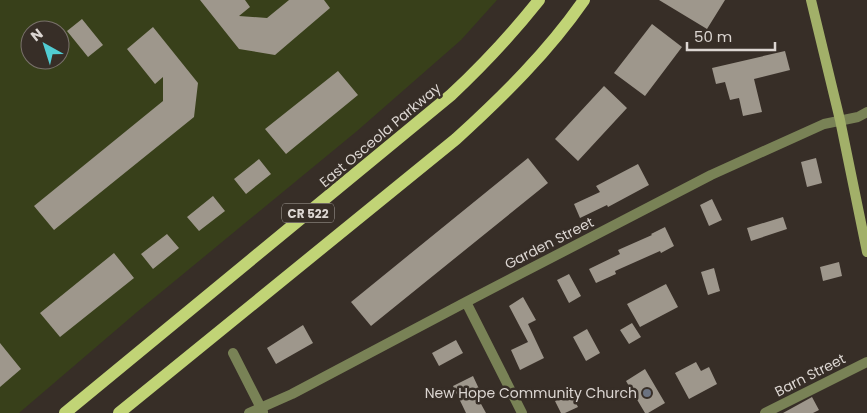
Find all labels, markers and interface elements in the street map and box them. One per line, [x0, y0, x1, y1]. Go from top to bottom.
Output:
north arrow [20, 20, 70, 70]
scale bar [687, 20, 774, 52]
text: N [26, 24, 47, 46]
text: 50 m [694, 26, 732, 47]
street label: East Osceola Parkway [315, 78, 445, 192]
road number: CR 522 [282, 204, 334, 222]
street label: Garden Street [501, 212, 597, 274]
street label: Barn Street [771, 349, 849, 401]
place label: New Hope Community Church [425, 383, 637, 403]
marker: New Hope Community Church [641, 387, 653, 399]

